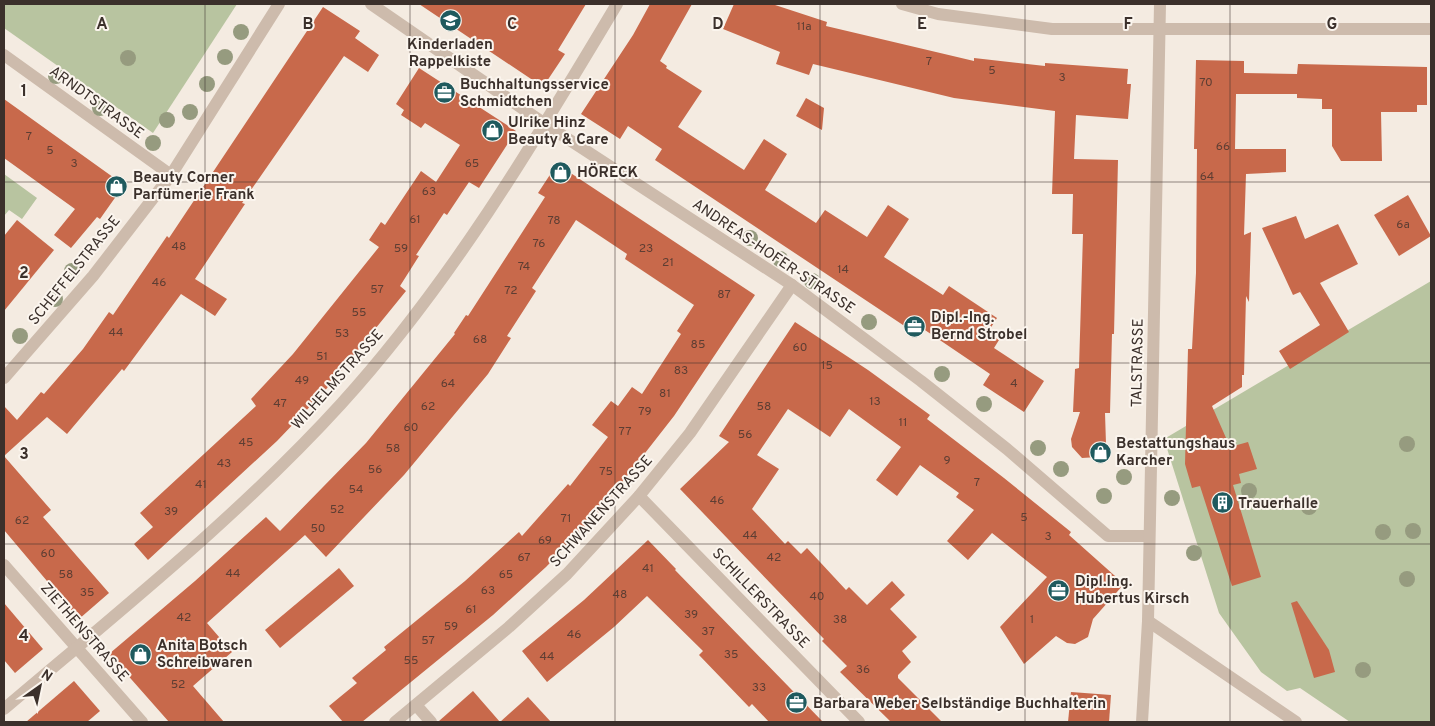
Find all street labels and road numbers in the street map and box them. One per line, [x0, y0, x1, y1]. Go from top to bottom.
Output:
street label: ARNDTSTRASSE [45, 62, 147, 144]
street label: ANDREAS-HOFER-STRASSE [688, 196, 858, 319]
street label: SCHEFFELSTRASSE [25, 212, 125, 330]
street label: TALSTRASSE [1128, 318, 1149, 408]
street label: WILHELMSTRASSE [288, 326, 388, 434]
street label: SCHWANENSTRASSE [547, 452, 658, 572]
street label: SCHILLERSTRASSE [707, 545, 813, 653]
street label: ZIETHENSTRASSE [37, 579, 133, 685]

